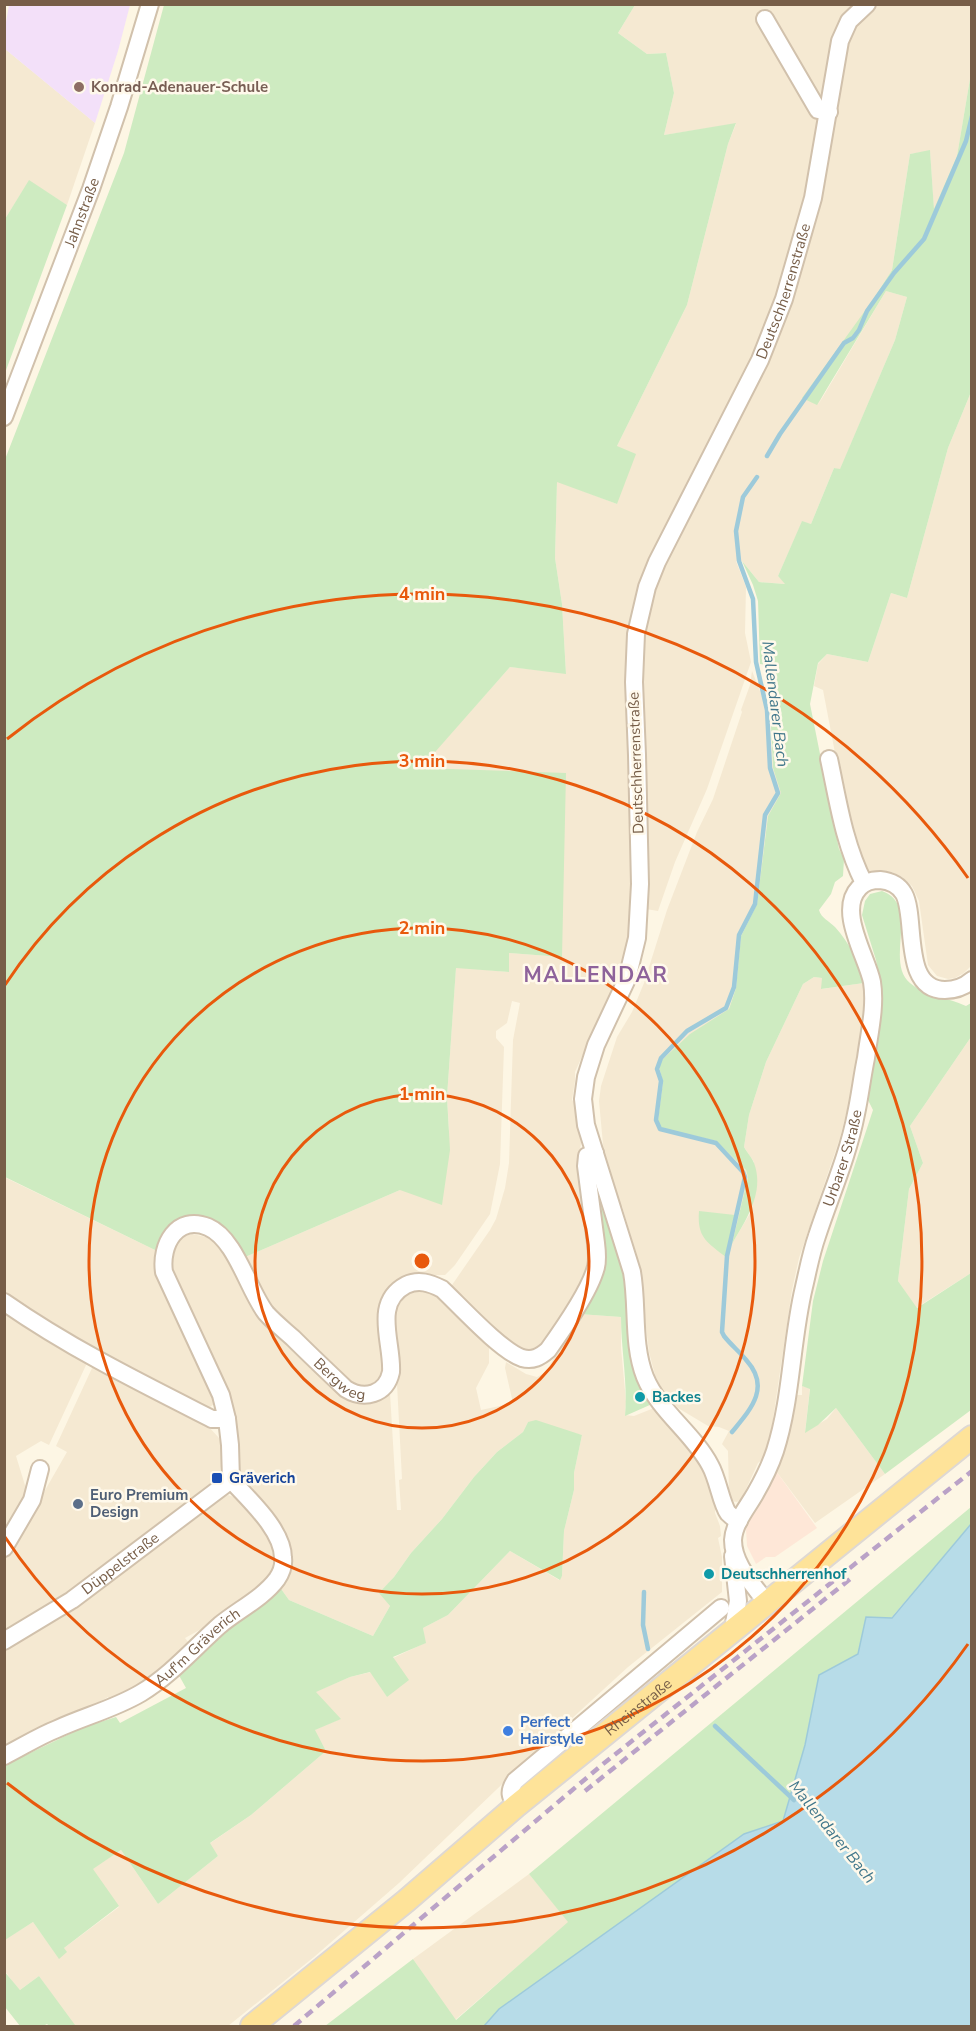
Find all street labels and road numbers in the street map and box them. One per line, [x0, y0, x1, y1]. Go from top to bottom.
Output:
street label: Jahnstraße [59, 175, 104, 251]
street label: Deutschherrenstraße [751, 221, 815, 362]
street label: Deutschherrenstraße [624, 692, 648, 834]
street label: Urbarer Straße [818, 1108, 867, 1209]
street label: Bergweg [309, 1354, 367, 1405]
street label: Düppelstraße [78, 1528, 163, 1599]
street label: Auf'm Gräverich [150, 1603, 244, 1690]
street label: Rheinstraße [600, 1674, 676, 1740]

